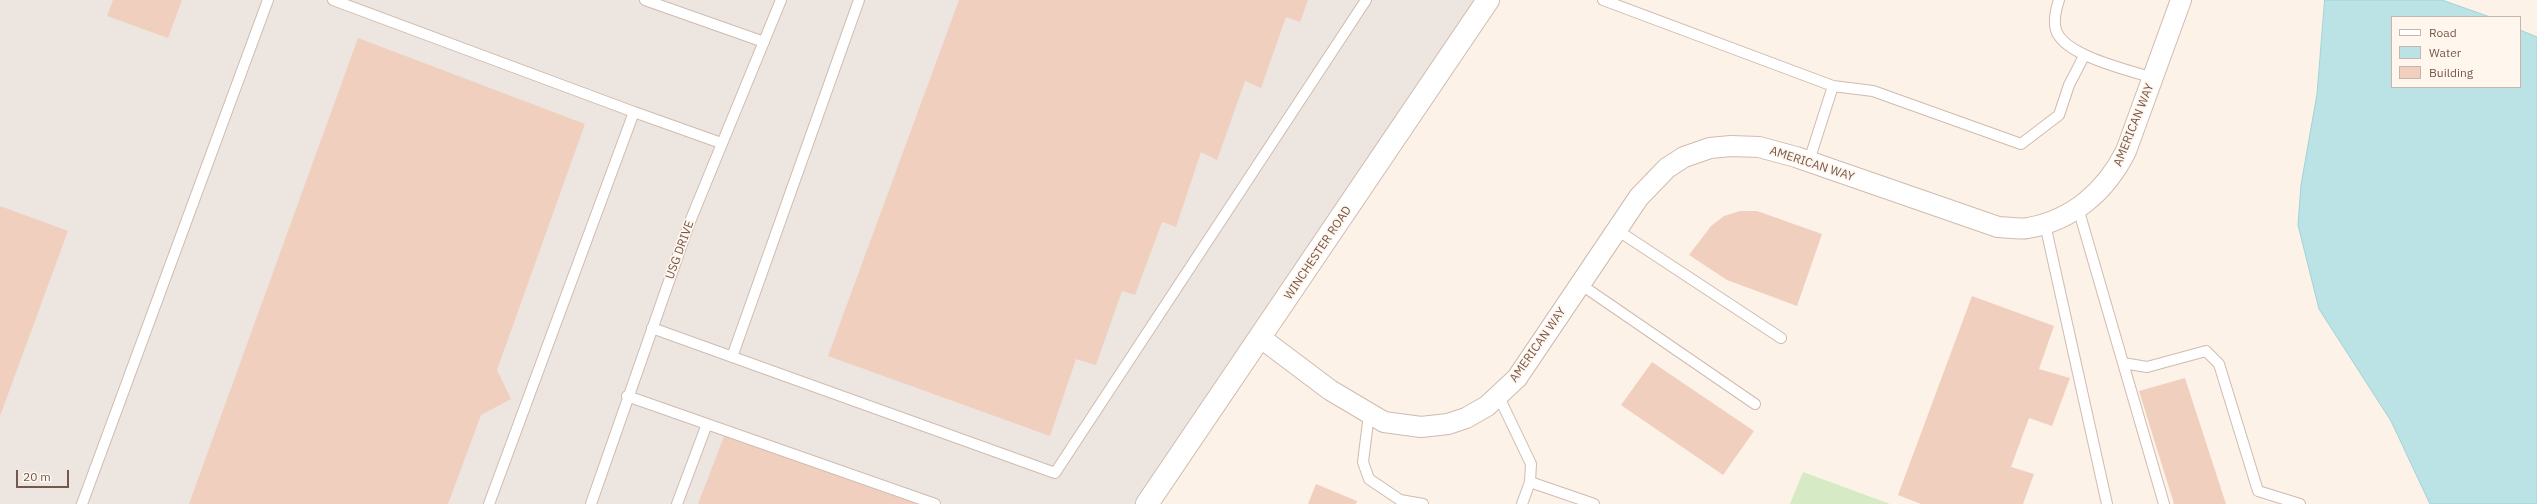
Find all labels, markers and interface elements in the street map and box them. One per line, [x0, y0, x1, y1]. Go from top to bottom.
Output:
legend [2391, 16, 2521, 88]
text: Road [2429, 25, 2457, 40]
text: Water [2429, 45, 2461, 60]
text: Building [2429, 65, 2473, 80]
street label: AMERICAN WAY [2111, 81, 2157, 169]
street label: AMERICAN WAY [1768, 144, 1856, 184]
street label: WINCHESTER ROAD [1281, 203, 1355, 303]
street label: USG DRIVE [663, 219, 697, 281]
street label: AMERICAN WAY [1507, 305, 1569, 385]
scale bar [18, 462, 71, 488]
text: 20 m [23, 469, 51, 484]

